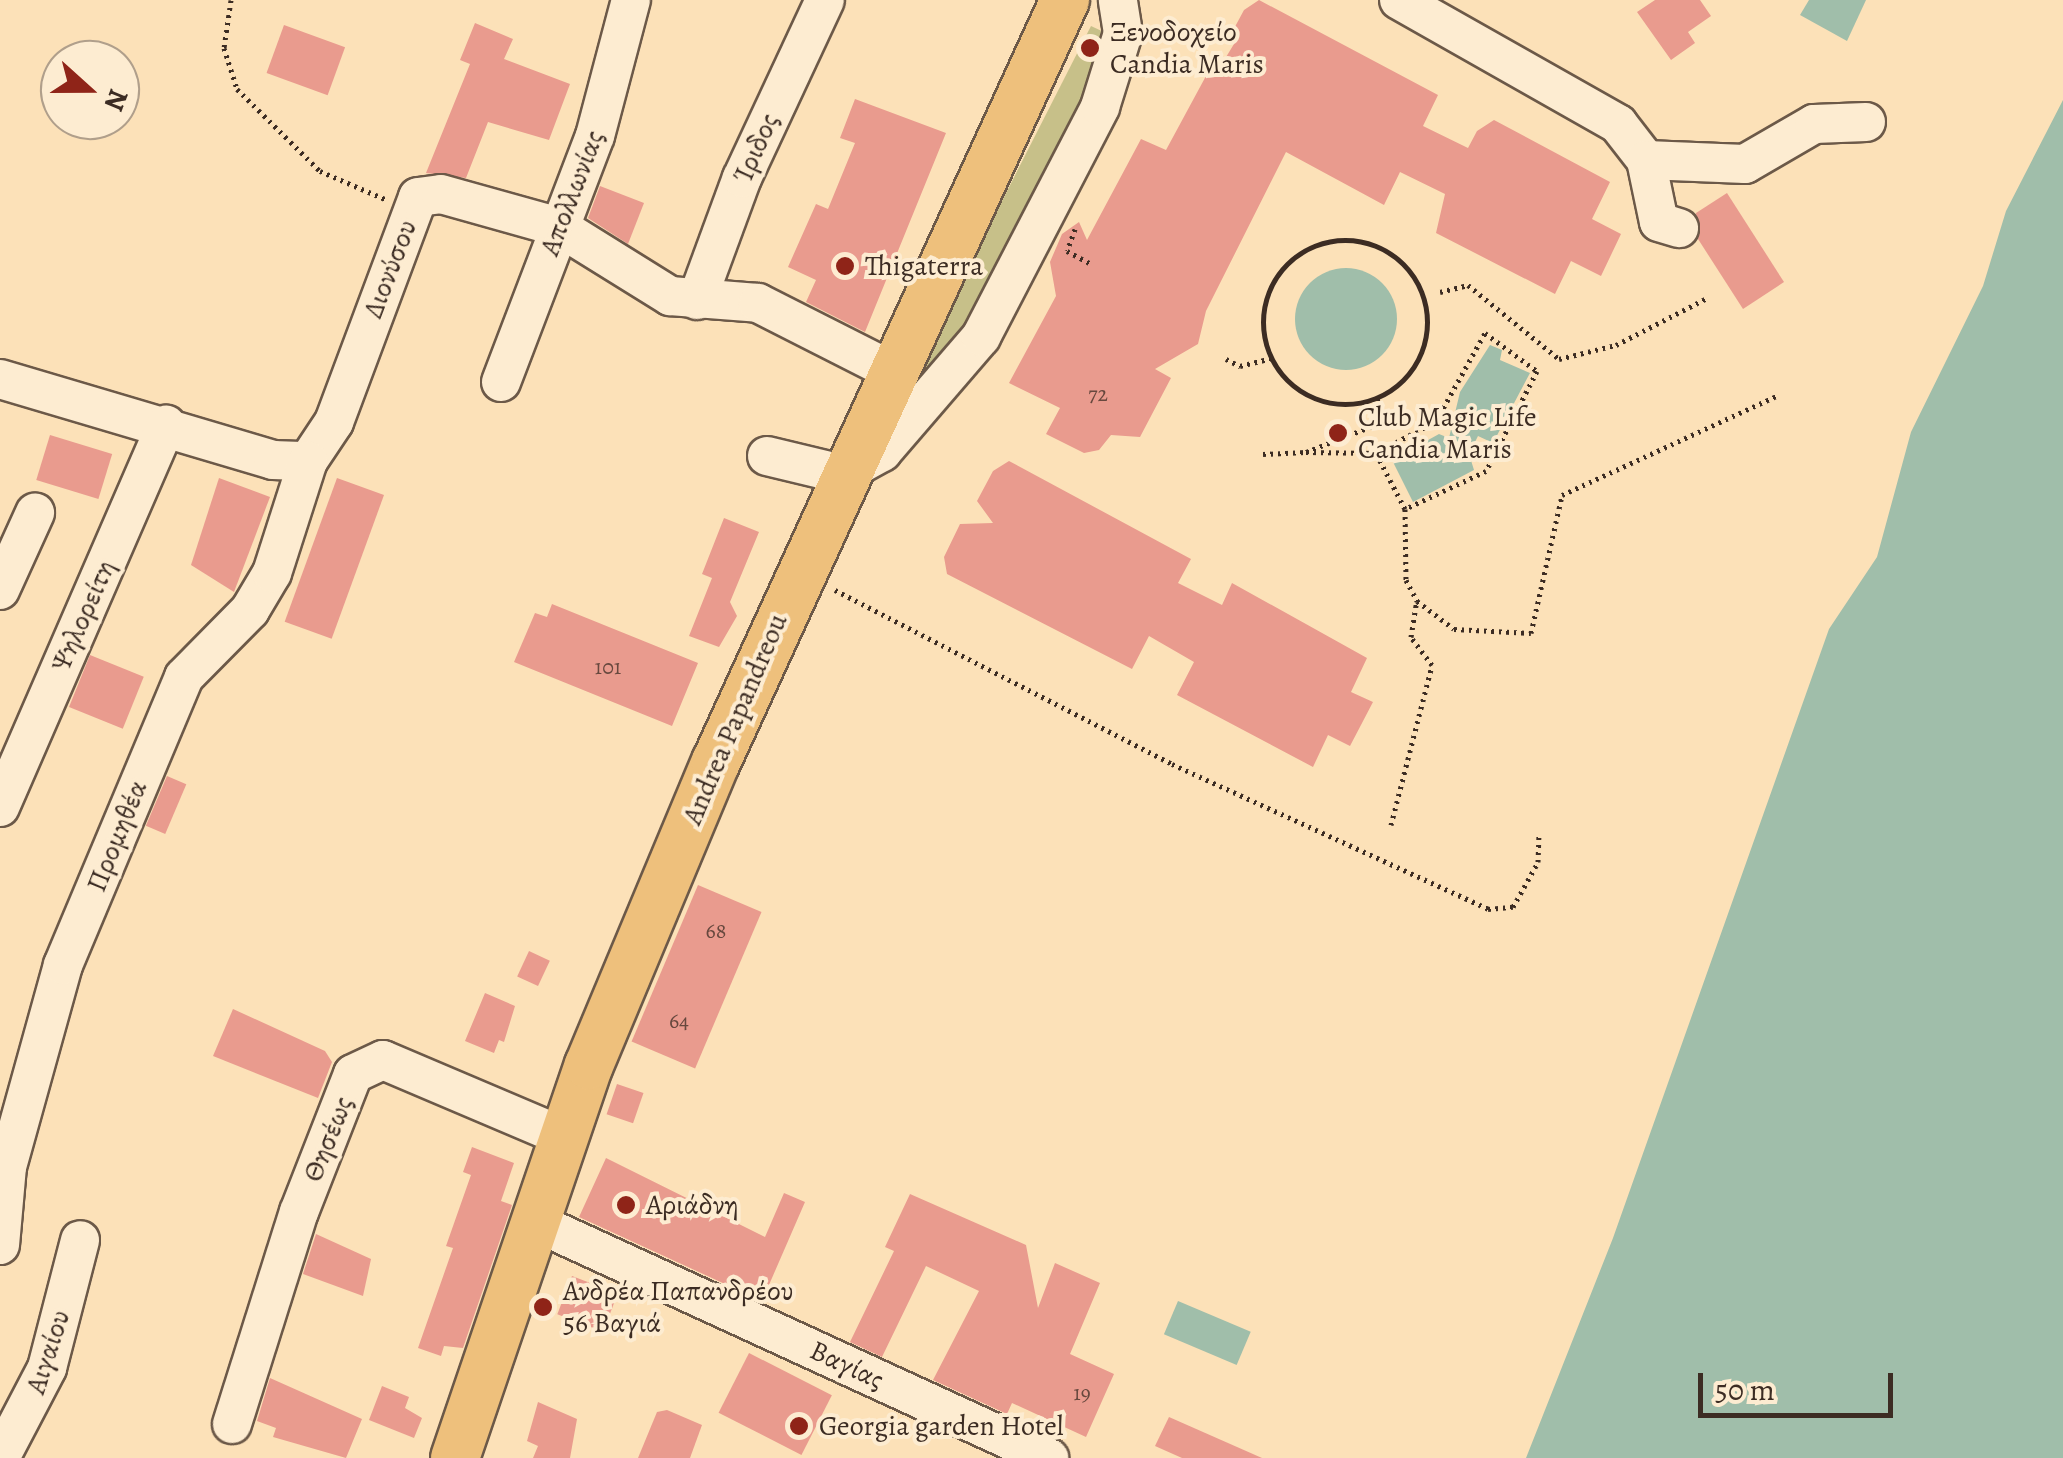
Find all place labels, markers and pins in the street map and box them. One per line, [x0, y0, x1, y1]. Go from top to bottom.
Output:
place label: Ξενοδοχείο Candia Maris [1110, 15, 1264, 81]
marker: Ξενοδοχείο Candia Maris [1079, 37, 1101, 59]
place label: Thigaterra [865, 249, 983, 283]
marker: Thigaterra [834, 255, 856, 277]
place label: Club Magic Life Candia Maris [1358, 400, 1536, 466]
marker: Club Magic Life Candia Maris [1327, 422, 1349, 444]
place label: Αριάδνη [646, 1188, 739, 1222]
marker: Αριάδνη [615, 1194, 637, 1216]
place label: Ανδρέα Παπανδρέου 56 Βαγιά [563, 1274, 794, 1340]
marker: Ανδρέα Παπανδρέου 56 Βαγιά [532, 1296, 554, 1318]
place label: Georgia garden Hotel [819, 1409, 1064, 1443]
marker: Georgia garden Hotel [788, 1415, 810, 1437]

